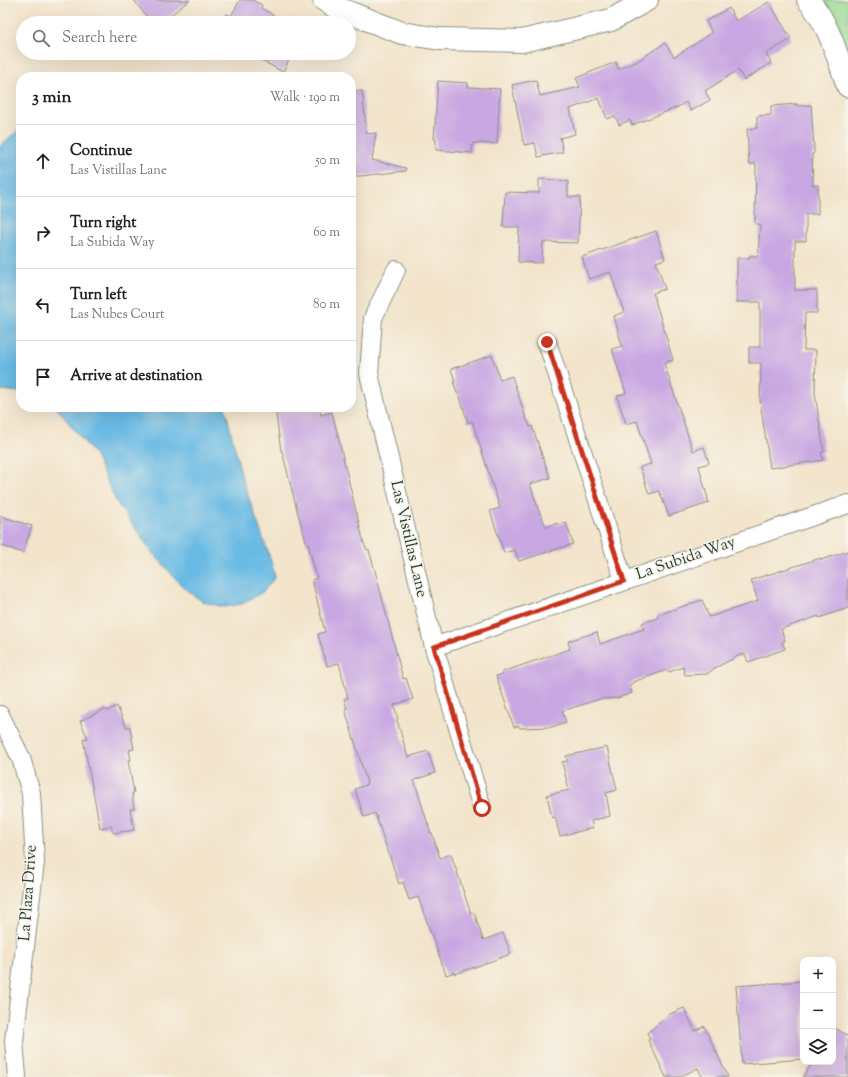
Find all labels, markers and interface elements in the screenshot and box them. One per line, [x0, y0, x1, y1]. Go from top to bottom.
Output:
search box [16, 16, 356, 60]
icon: search [30, 27, 52, 49]
text: Search here [62, 28, 137, 49]
text: 3 min [32, 86, 71, 110]
text: Walk · 190 m [270, 89, 340, 107]
text: Continue [70, 141, 132, 162]
icon: ahead [32, 150, 54, 172]
text: 50 m [315, 152, 340, 170]
text: Las Vistillas Lane [70, 162, 167, 180]
text: Turn right [70, 213, 136, 234]
icon: right [32, 222, 54, 244]
text: 60 m [313, 224, 340, 242]
text: La Subida Way [70, 234, 155, 252]
text: Turn left [70, 285, 127, 306]
icon: left [32, 294, 54, 316]
text: 80 m [313, 296, 340, 314]
text: Las Nubes Court [70, 306, 164, 324]
route end [538, 333, 556, 351]
icon: arrive [32, 366, 54, 388]
text: Arrive at destination [70, 366, 203, 387]
street label: Las Vistillas Lane [383, 478, 433, 600]
street label: La Subida Way [633, 531, 739, 587]
route start [473, 799, 491, 817]
street label: La Plaza Drive [14, 844, 44, 942]
map controls [800, 957, 836, 1065]
button: + [800, 957, 836, 993]
button: − [800, 993, 836, 1029]
button: layers [800, 1029, 836, 1065]

